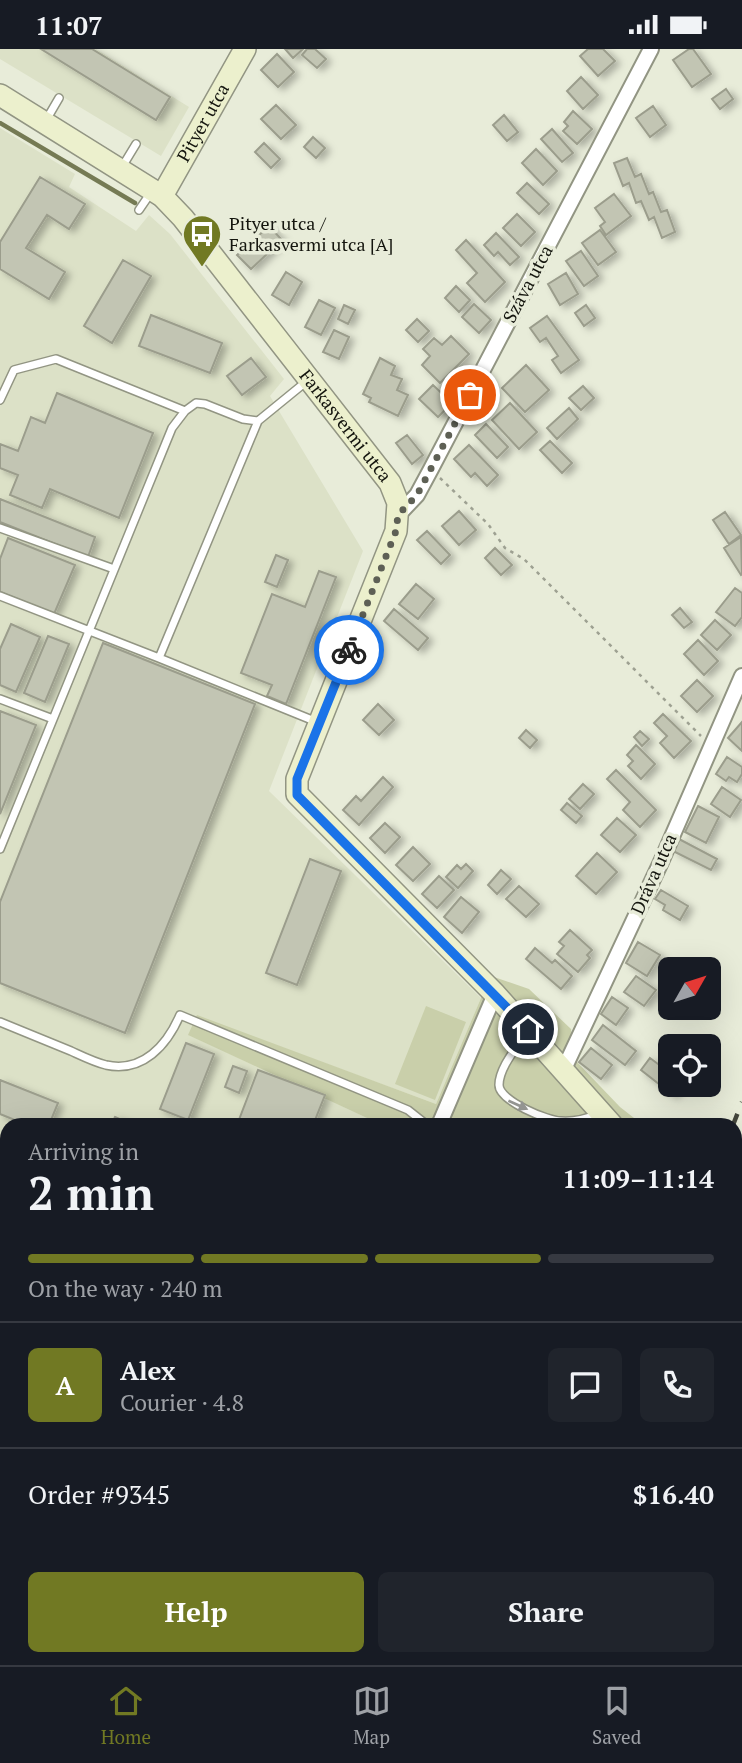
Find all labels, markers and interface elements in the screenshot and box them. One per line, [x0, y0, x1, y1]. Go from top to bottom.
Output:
text: 11:07 [35, 8, 103, 42]
street label: Pityer utca [171, 79, 234, 166]
place label: Pityer utca / Farkasvermi utca [A] [229, 211, 393, 256]
bus stop icon: Pityer utca / Farkasvermi utca [A] [181, 213, 223, 268]
street label: Száva utca [497, 241, 558, 327]
street label: Farkasvermi utca [295, 364, 398, 486]
pin [440, 365, 500, 425]
icon: bag [451, 376, 489, 414]
courier [314, 615, 384, 685]
icon: bike [330, 631, 368, 669]
street label: Dráva utca [625, 830, 682, 918]
north arrow [658, 957, 721, 1020]
map controls [658, 957, 721, 1097]
pin [498, 999, 558, 1059]
icon: home [509, 1010, 547, 1048]
button: locate [658, 1034, 721, 1097]
one-way arrow [508, 1099, 528, 1111]
text: Arriving in [28, 1136, 139, 1167]
text: 11:09–11:14 [562, 1161, 714, 1195]
text: 2 min [28, 1162, 154, 1223]
text: On the way · 240 m [28, 1273, 222, 1304]
button: chat [548, 1348, 622, 1422]
button: phone [640, 1348, 714, 1422]
text: Alex [120, 1353, 176, 1387]
text: A [56, 1368, 74, 1402]
text: Courier · 4.8 [120, 1387, 244, 1418]
text: Order #9345 [28, 1477, 170, 1511]
text: $16.40 [633, 1477, 714, 1511]
button: Help [28, 1572, 364, 1652]
button: Share [378, 1572, 714, 1652]
tab: Home [101, 1682, 151, 1749]
tab: Map [353, 1682, 391, 1749]
tab: Saved [592, 1682, 641, 1749]

